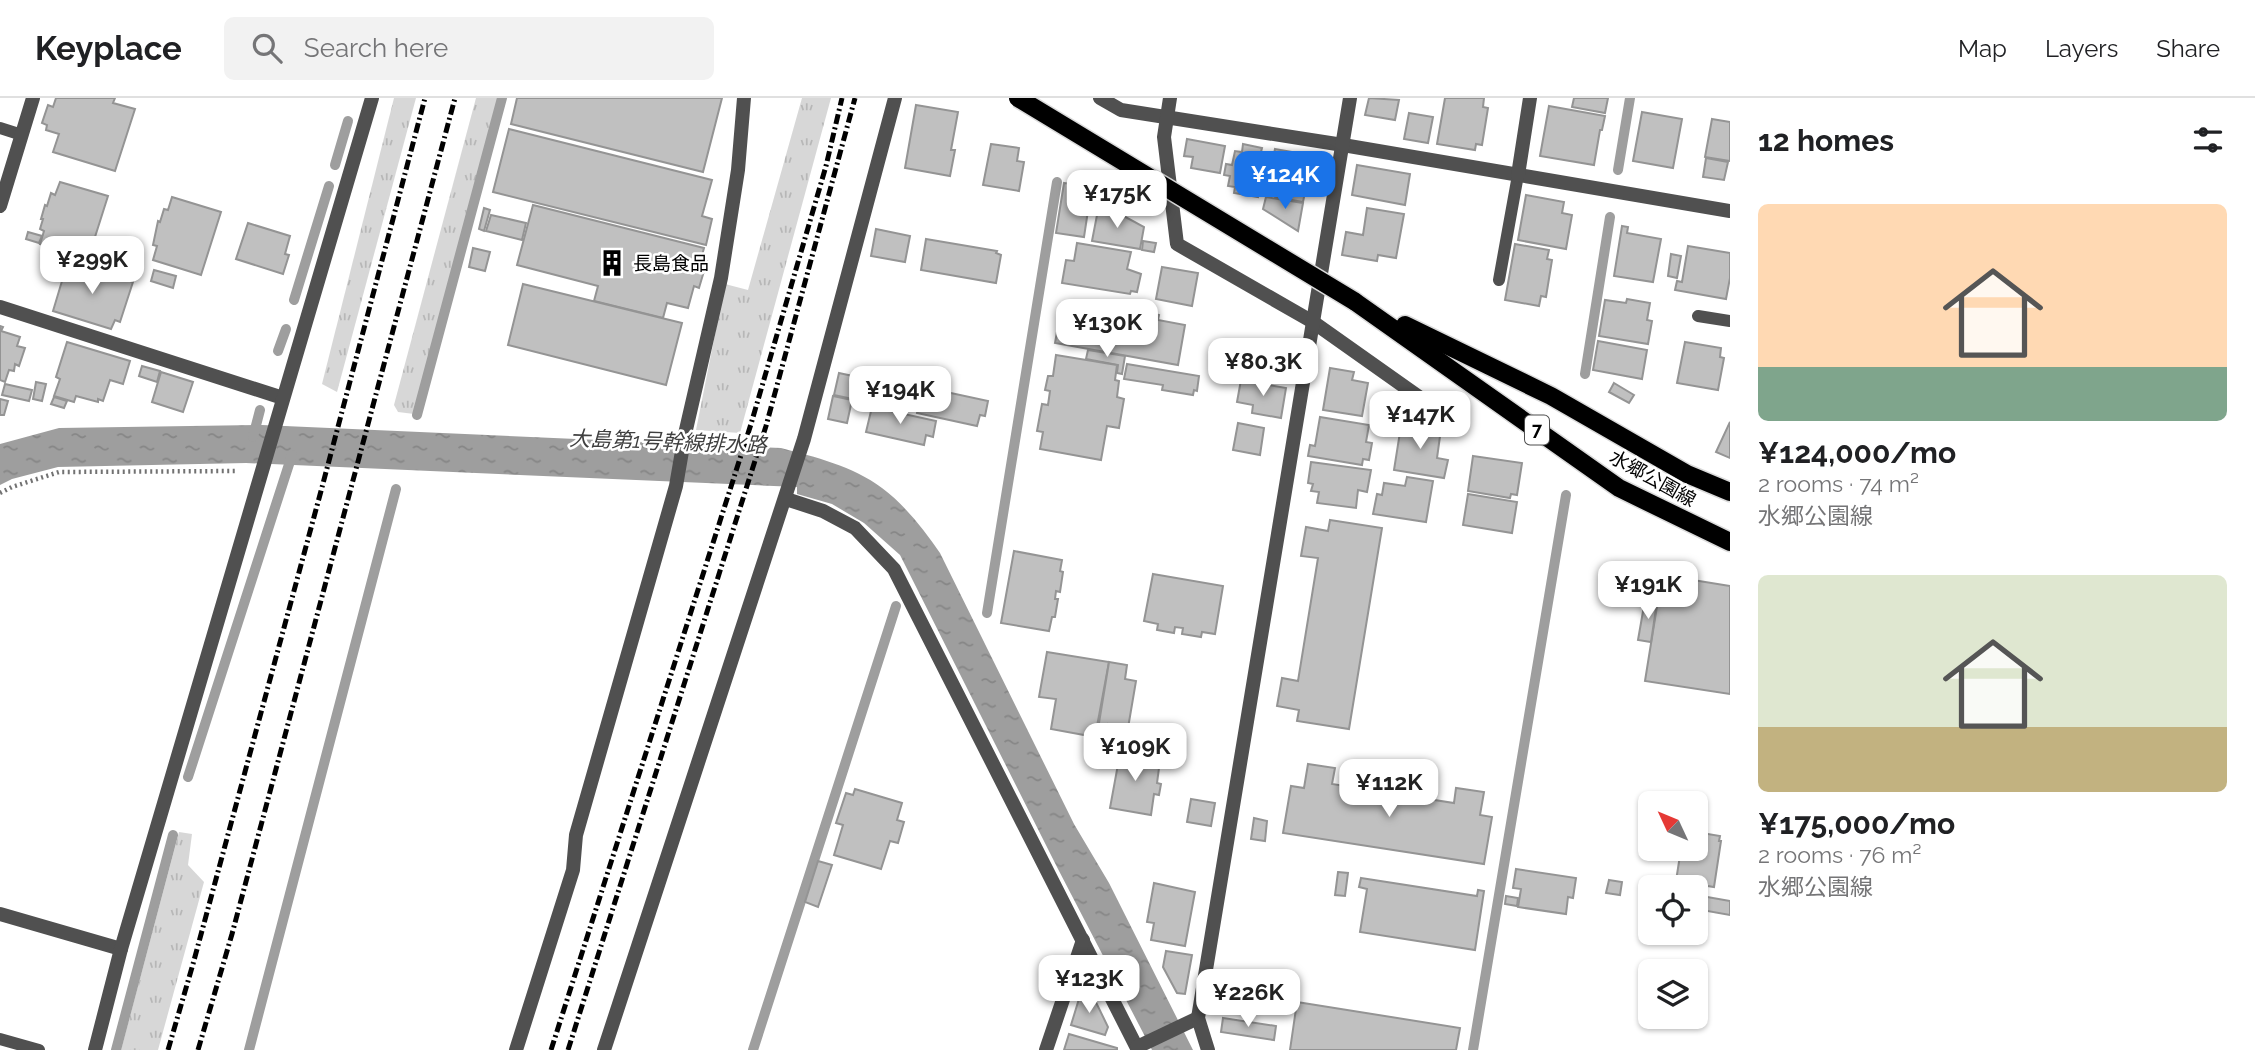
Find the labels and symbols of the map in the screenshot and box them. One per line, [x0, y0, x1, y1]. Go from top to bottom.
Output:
pin: ¥124K [1236, 152, 1334, 211]
pin: ¥175K [1068, 170, 1166, 230]
pin: ¥299K [43, 236, 141, 296]
building icon: 長島食品 [597, 248, 627, 278]
place label: 長島食品 [633, 252, 709, 274]
pin: ¥130K [1058, 300, 1156, 359]
pin: ¥80.3K [1206, 338, 1320, 398]
pin: ¥194K [851, 366, 949, 426]
pin: ¥147K [1371, 392, 1469, 451]
road number: 7 [1525, 416, 1549, 444]
water label: 大島第1号幹線排水路 [569, 426, 769, 458]
street label: 水郷公園線 [1606, 445, 1700, 511]
pin: ¥191K [1599, 561, 1697, 621]
pin: ¥109K [1086, 724, 1184, 783]
pin: ¥112K [1340, 760, 1438, 819]
north arrow [1638, 791, 1708, 861]
pin: ¥123K [1040, 956, 1138, 1015]
pin: ¥226K [1199, 970, 1297, 1029]

